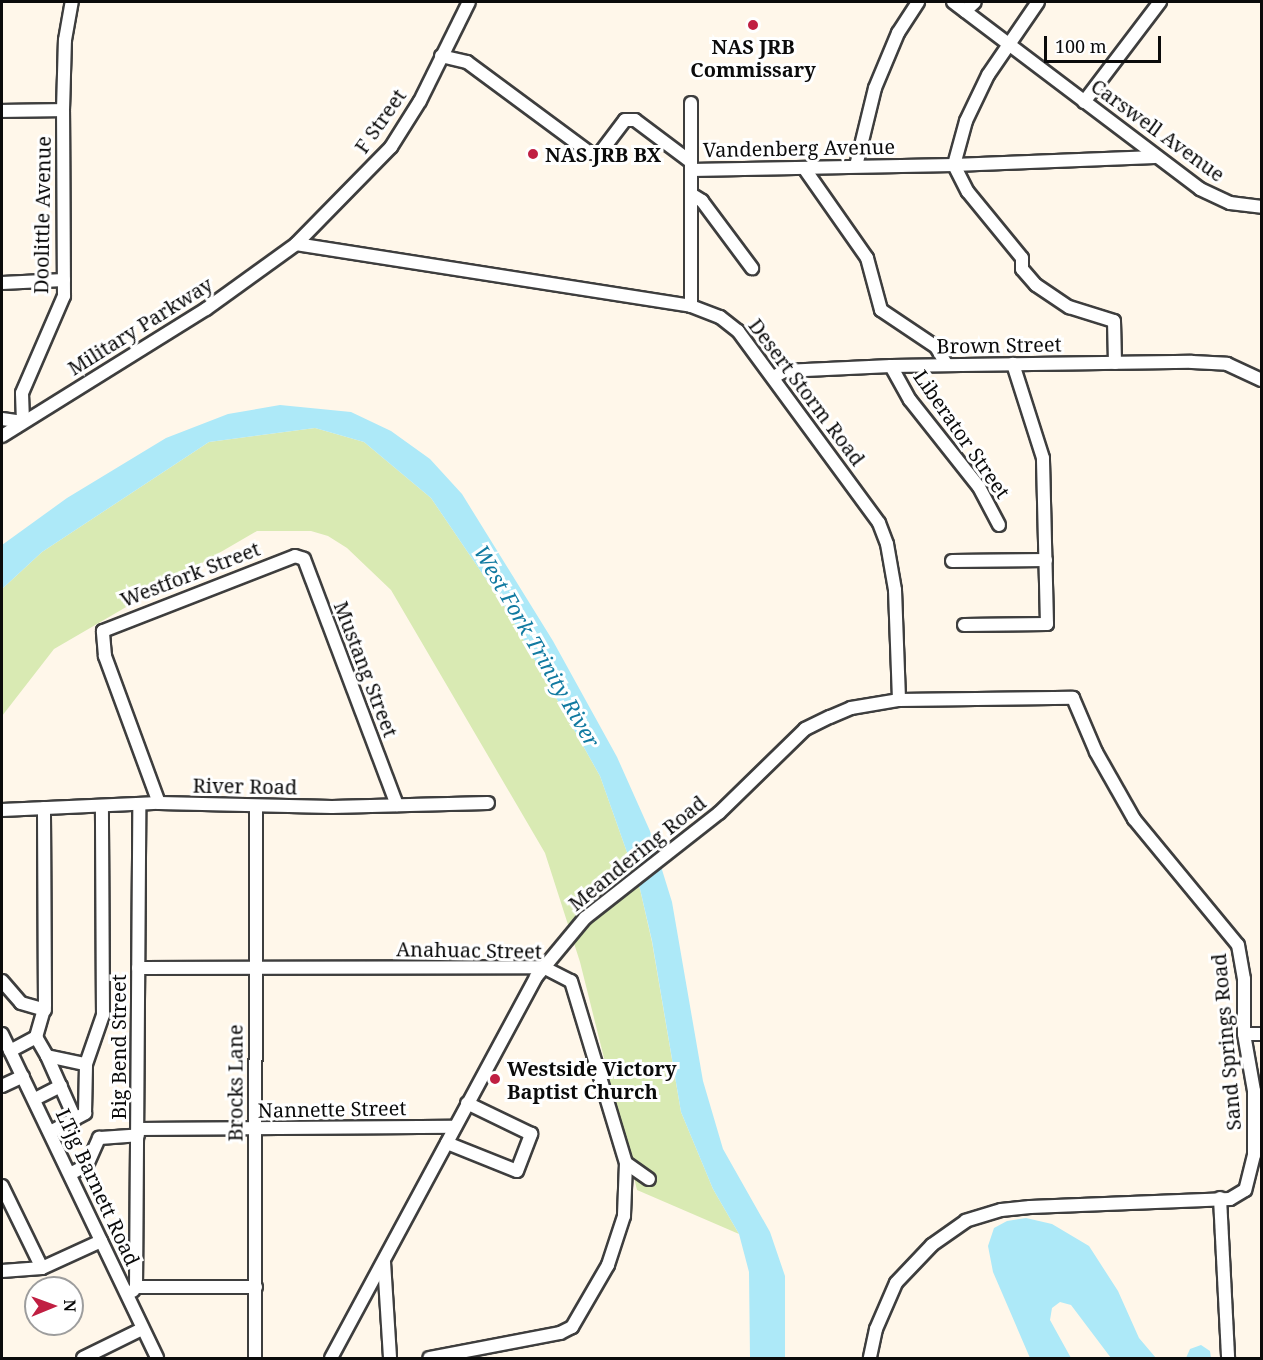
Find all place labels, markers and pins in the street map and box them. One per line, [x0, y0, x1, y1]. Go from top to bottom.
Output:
marker: NAS JRB Commissary [746, 18, 760, 32]
place label: NAS JRB Commissary [690, 35, 816, 82]
place label: NAS JRB BX [545, 142, 661, 166]
marker: NAS JRB BX [526, 147, 540, 161]
place label: Westside Victory Baptist Church [507, 1056, 677, 1103]
marker: Westside Victory Baptist Church [488, 1072, 502, 1086]

